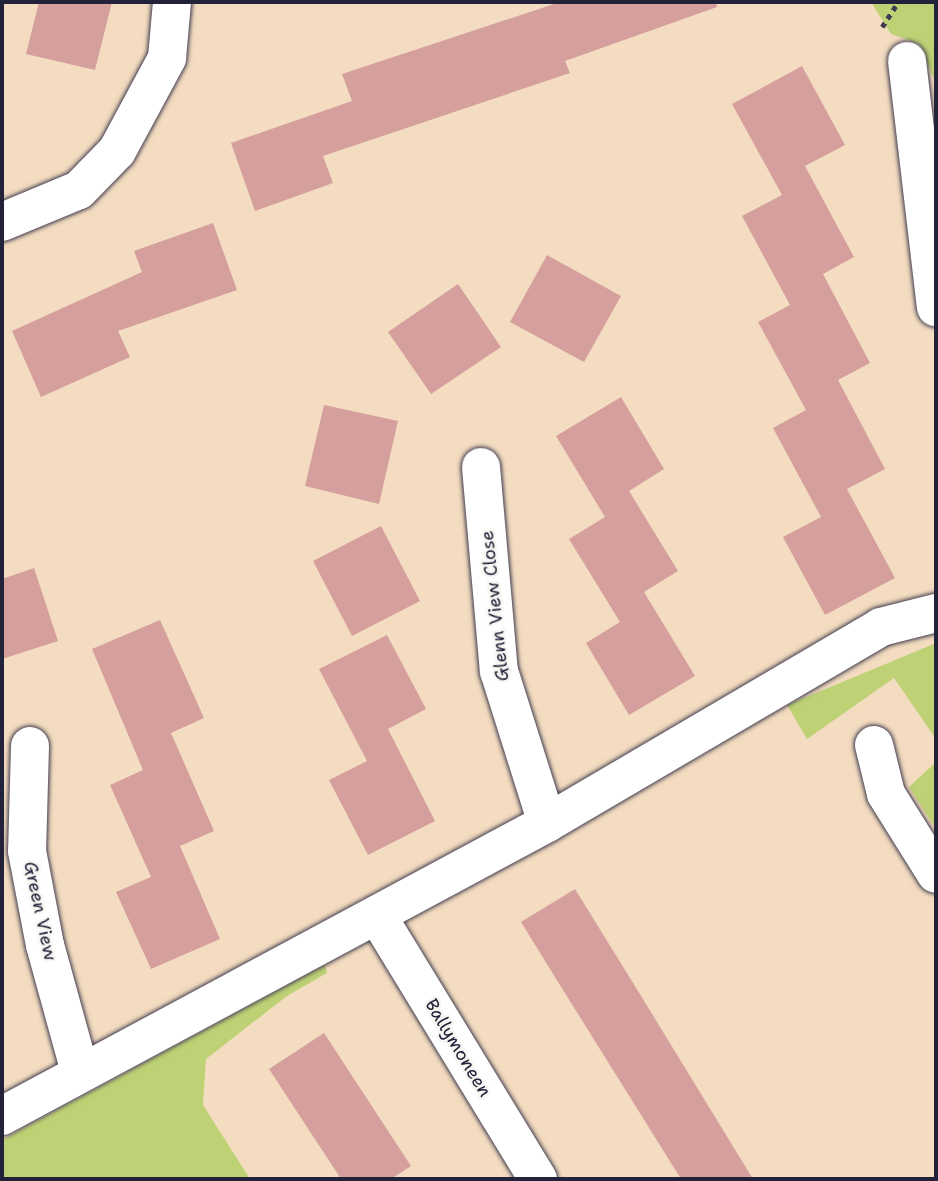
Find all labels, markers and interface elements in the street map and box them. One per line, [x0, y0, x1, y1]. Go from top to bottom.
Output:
street label: Glenn View Close [476, 530, 514, 682]
street label: Green View [19, 859, 61, 963]
street label: Ballymoneen [420, 995, 496, 1101]

